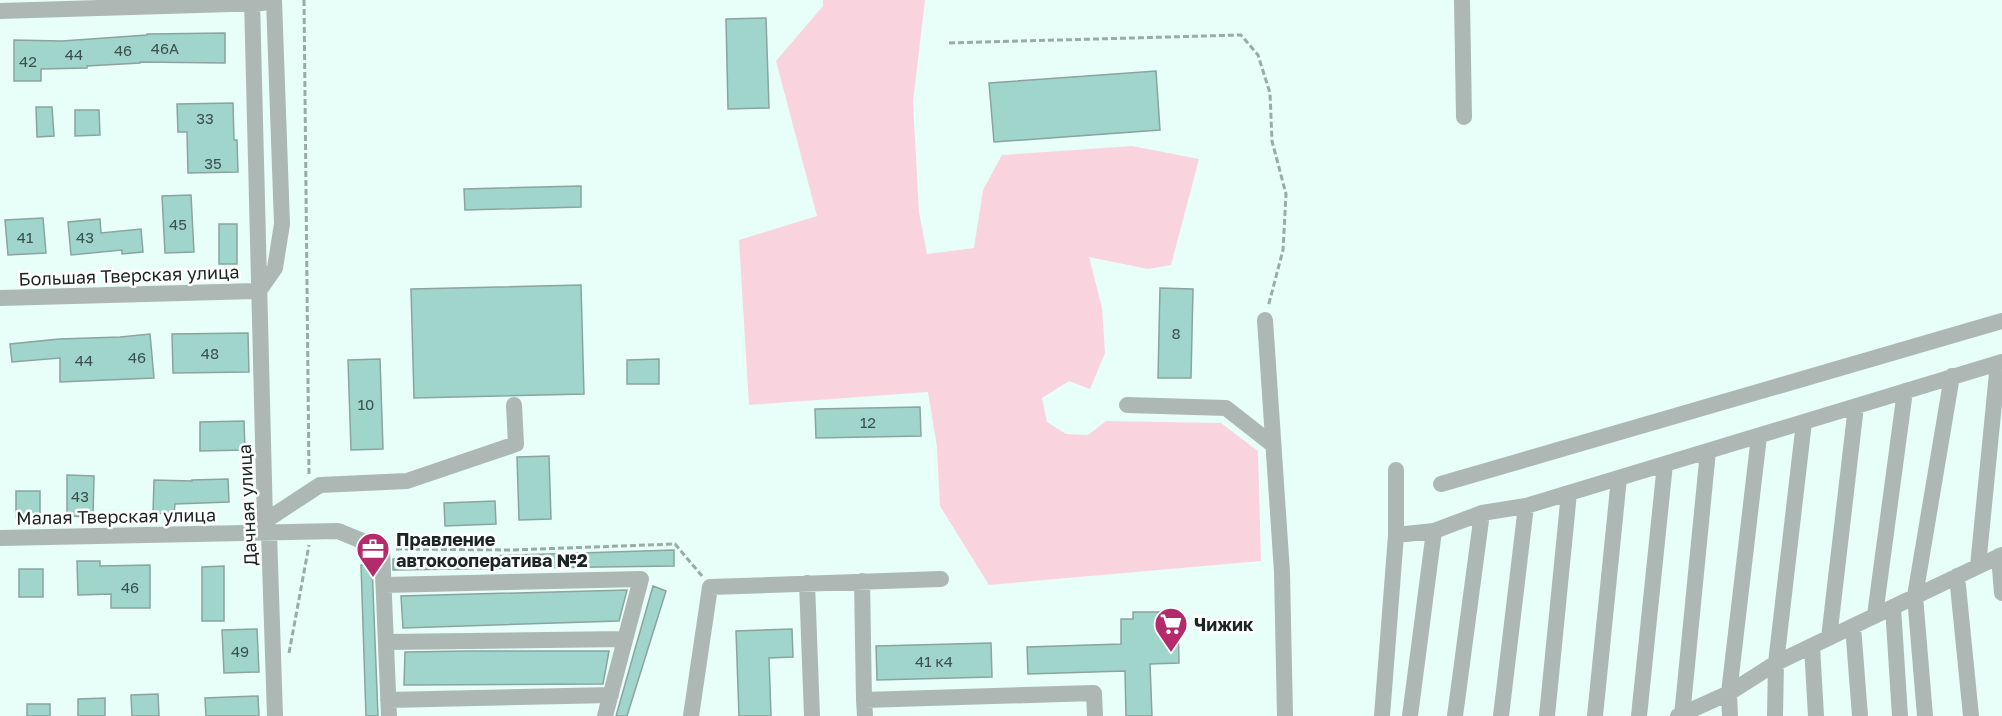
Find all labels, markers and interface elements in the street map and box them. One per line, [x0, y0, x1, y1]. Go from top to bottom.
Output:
house number: 46А [151, 39, 179, 57]
house number: 46 [114, 41, 132, 59]
house number: 44 [65, 45, 83, 63]
house number: 42 [19, 52, 37, 70]
house number: 33 [196, 109, 214, 127]
house number: 35 [204, 154, 222, 172]
house number: 45 [169, 215, 187, 233]
house number: 41 [17, 228, 33, 246]
house number: 43 [76, 228, 94, 246]
street label: Большая Тверская улица [18, 260, 240, 290]
house number: 8 [1171, 324, 1181, 342]
house number: 48 [201, 344, 219, 362]
house number: 46 [128, 348, 146, 366]
house number: 44 [75, 351, 93, 369]
house number: 10 [358, 395, 374, 413]
house number: 12 [860, 413, 876, 431]
street label: Дачная улица [233, 444, 261, 566]
house number: 43 [71, 487, 89, 505]
street label: Малая Тверская улица [16, 503, 216, 529]
place label: Правление автокооператива №2 [396, 528, 588, 571]
office icon: Правление автокооператива №2 [355, 531, 391, 578]
house number: 46 [121, 578, 139, 596]
supermarket icon: Чижик [1153, 606, 1189, 653]
place label: Чижик [1194, 613, 1254, 635]
house number: 49 [231, 642, 249, 660]
house number: 41 к4 [915, 652, 953, 670]

